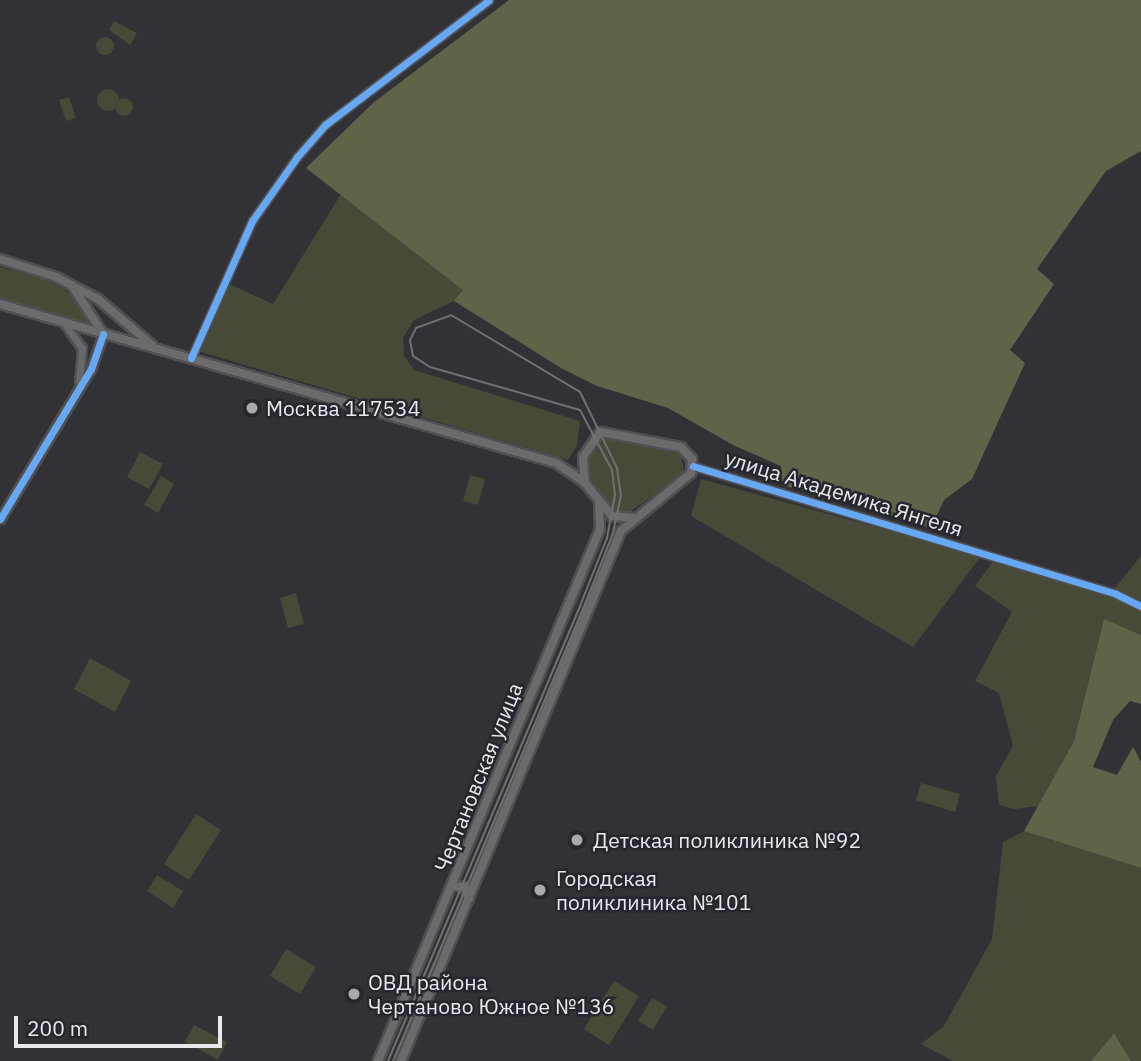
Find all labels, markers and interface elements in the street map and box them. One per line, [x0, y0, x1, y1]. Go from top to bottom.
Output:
place label: Москва 117534 [266, 395, 420, 421]
marker: Москва 117534 [244, 400, 260, 416]
street label: улица Академика Янгеля [722, 445, 966, 541]
street label: Чертановская улица [429, 679, 527, 875]
place label: Детская поликлиника №92 [593, 827, 861, 853]
marker: Детская поликлиника №92 [567, 830, 587, 850]
place label: Городская поликлиника №101 [556, 865, 751, 915]
marker: Городская поликлиника №101 [530, 880, 550, 900]
place label: ОВД района Чертаново Южное №136 [368, 969, 614, 1019]
marker: ОВД района Чертаново Южное №136 [346, 986, 362, 1002]
scale bar [18, 1002, 226, 1046]
text: 200 m [27, 1014, 88, 1042]

